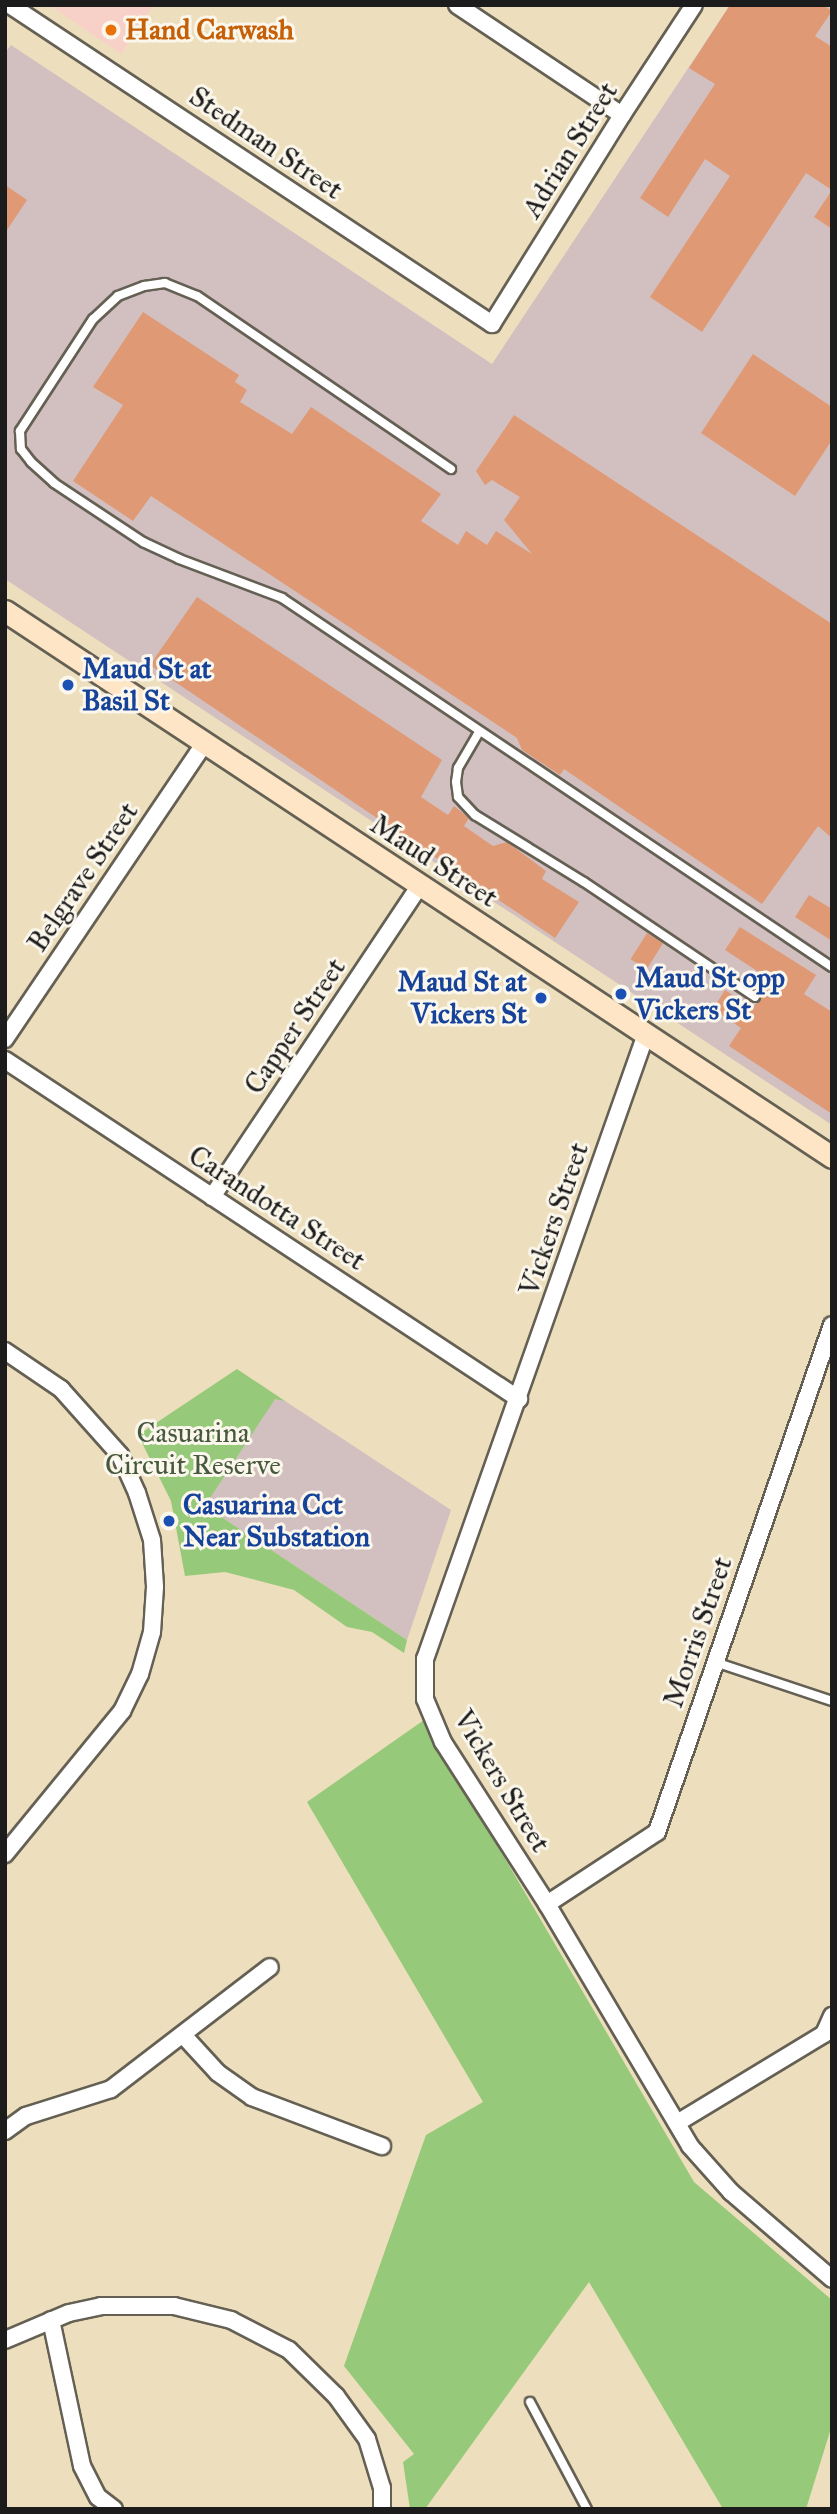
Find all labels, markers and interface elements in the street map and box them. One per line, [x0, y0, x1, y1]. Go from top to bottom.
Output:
place label: Hand Carwash [125, 13, 294, 47]
marker: Hand Carwash [103, 22, 119, 38]
street label: Adrian Street [515, 76, 625, 224]
street label: Stedman Street [183, 79, 349, 207]
place label: Maud St at Basil St [82, 652, 211, 718]
marker: Maud St at Basil St [60, 677, 76, 693]
street label: Belgrave Street [21, 796, 145, 958]
street label: Maud Street [364, 807, 504, 915]
street label: Capper Street [237, 952, 353, 1100]
place label: Maud St opp Vickers St [635, 961, 785, 1027]
place label: Maud St at Vickers St [398, 965, 527, 1031]
marker: Maud St opp Vickers St [613, 986, 629, 1002]
marker: Maud St at Vickers St [533, 990, 549, 1006]
street label: Carandotta Street [182, 1138, 372, 1278]
street label: Vickers Street [512, 1138, 596, 1300]
park label: Casuarina Circuit Reserve [105, 1416, 281, 1482]
place label: Casuarina Cct Near Substation [183, 1488, 370, 1554]
marker: Casuarina Cct Near Substation [161, 1513, 177, 1529]
street label: Morris Street [657, 1552, 739, 1712]
street label: Vickers Street [447, 1704, 557, 1858]

